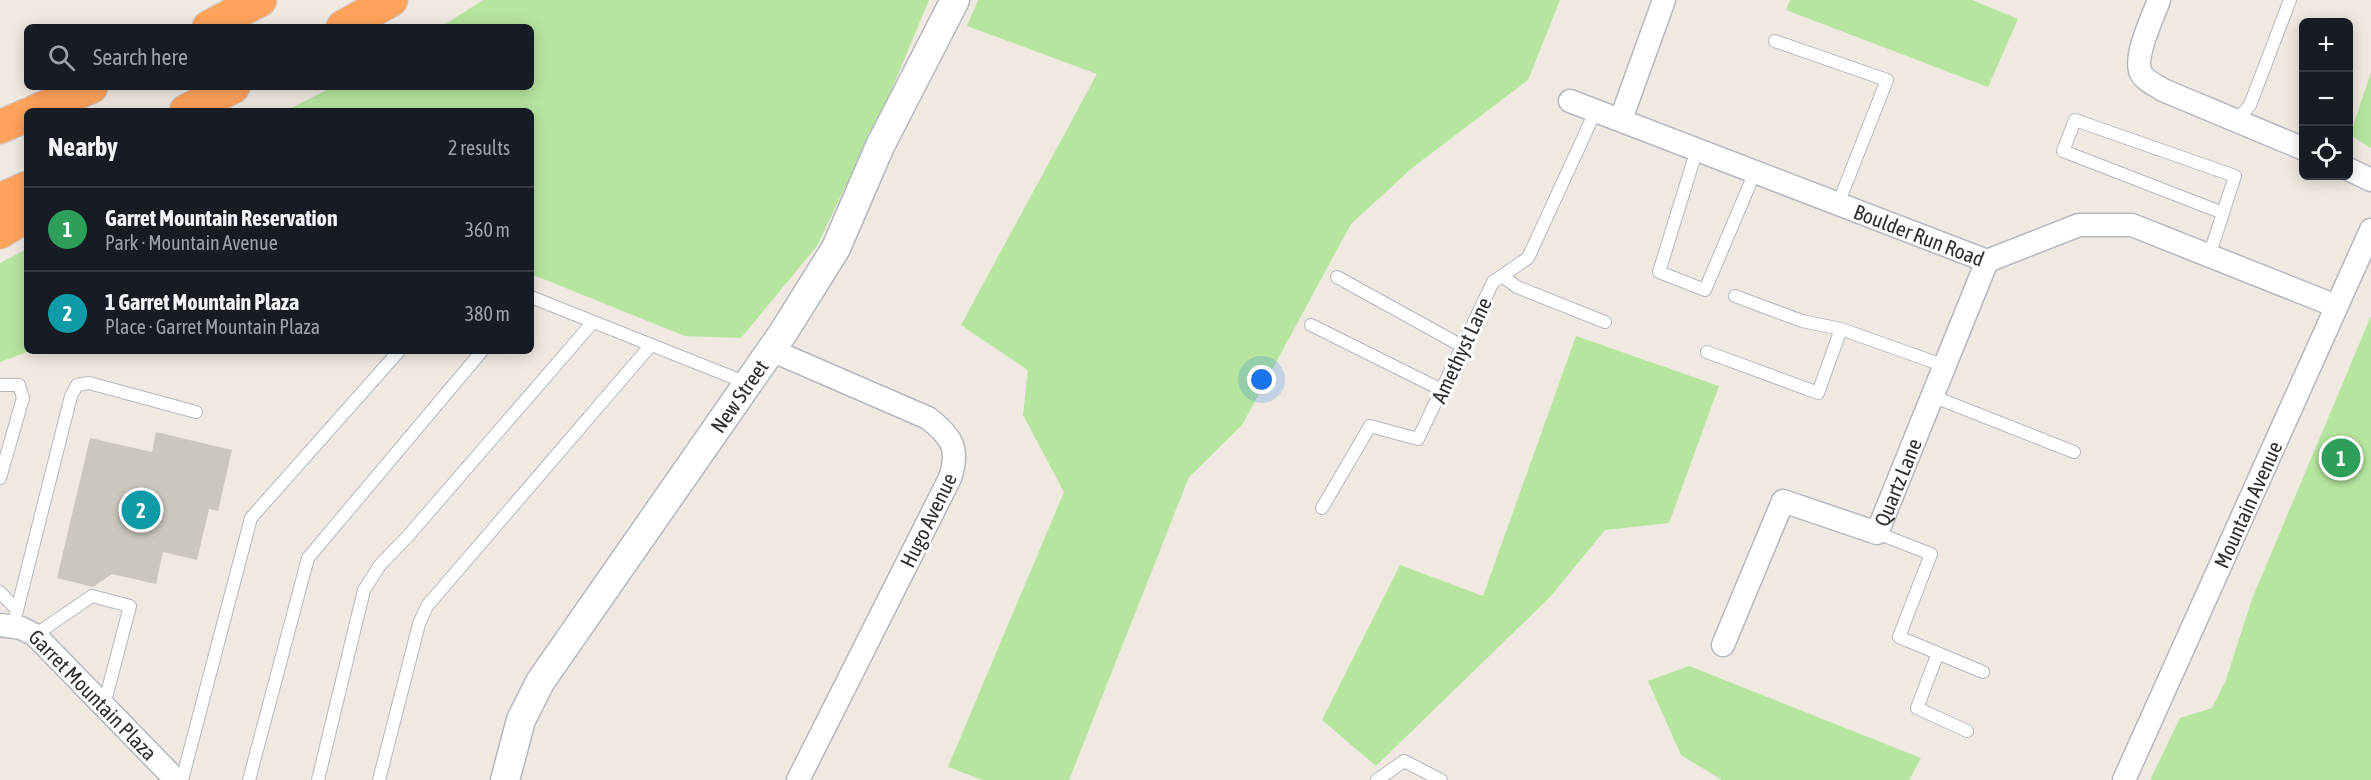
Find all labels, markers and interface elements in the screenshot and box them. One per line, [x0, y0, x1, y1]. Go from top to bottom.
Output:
map controls [2299, 18, 2353, 180]
button: + [2299, 18, 2353, 72]
search box [24, 24, 534, 90]
icon: search [45, 41, 78, 74]
text: Search here [93, 44, 188, 70]
button: − [2299, 72, 2353, 126]
button: locate [2299, 126, 2353, 180]
text: Nearby [48, 132, 118, 162]
text: 2 results [448, 136, 510, 159]
street label: Boulder Run Road [1851, 199, 1988, 271]
text: Garret Mountain Reservation [105, 205, 338, 231]
text: 1 [63, 218, 72, 241]
text: 360 m [465, 218, 510, 241]
text: Park · Mountain Avenue [105, 231, 278, 254]
text: 1 Garret Mountain Plaza [105, 289, 299, 315]
street label: Amethyst Lane [1426, 293, 1496, 407]
text: 2 [63, 302, 72, 325]
text: 380 m [465, 302, 510, 325]
text: Place · Garret Mountain Plaza [105, 315, 320, 338]
street label: New Street [705, 355, 773, 437]
your location [1247, 365, 1276, 394]
street label: Quartz Lane [1869, 435, 1926, 530]
pin: 1 [2322, 436, 2360, 480]
street label: Mountain Avenue [2209, 437, 2287, 572]
street label: Hugo Avenue [895, 469, 961, 571]
pin: 2 [122, 488, 160, 532]
street label: Garret Mountain Plaza [24, 624, 162, 765]

